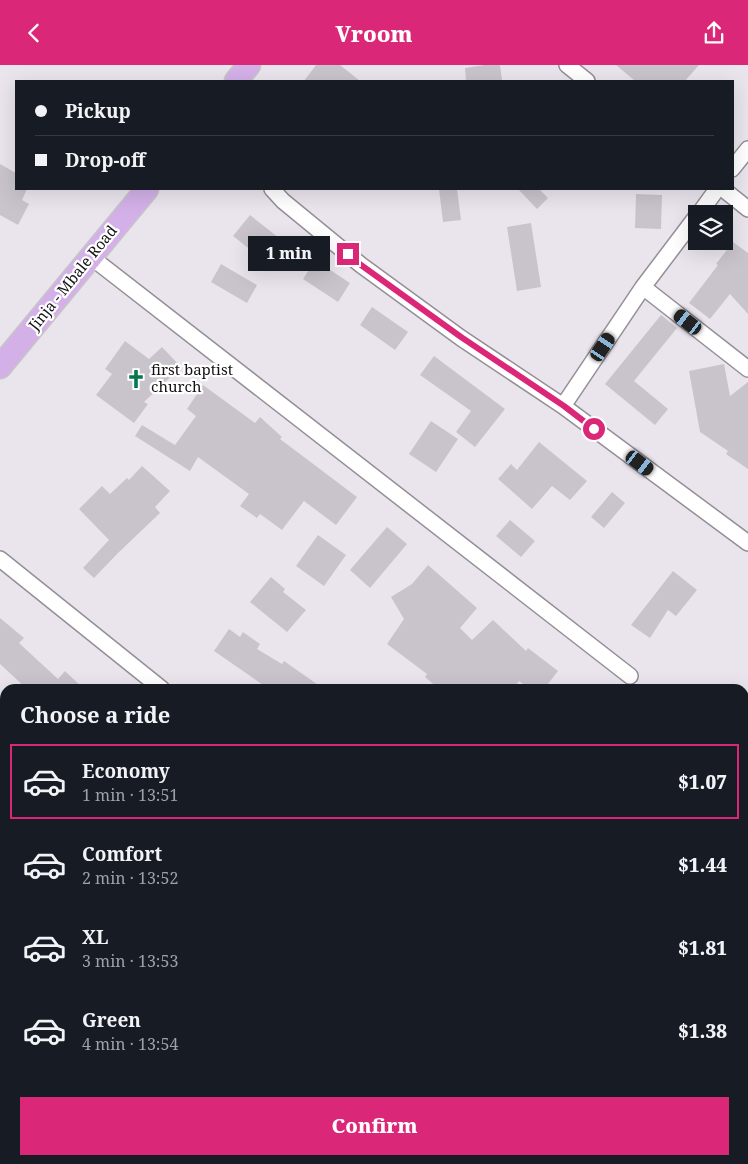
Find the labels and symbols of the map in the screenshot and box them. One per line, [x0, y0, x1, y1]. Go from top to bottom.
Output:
street label: Jinja - Mbale Road [23, 221, 121, 335]
callout: 1 min [248, 237, 330, 271]
route end [337, 243, 359, 265]
car [671, 307, 704, 337]
car [588, 330, 617, 364]
place label: first baptist church [151, 359, 233, 396]
church icon: first baptist church [125, 368, 147, 390]
route start [583, 418, 605, 440]
car [623, 448, 656, 478]

